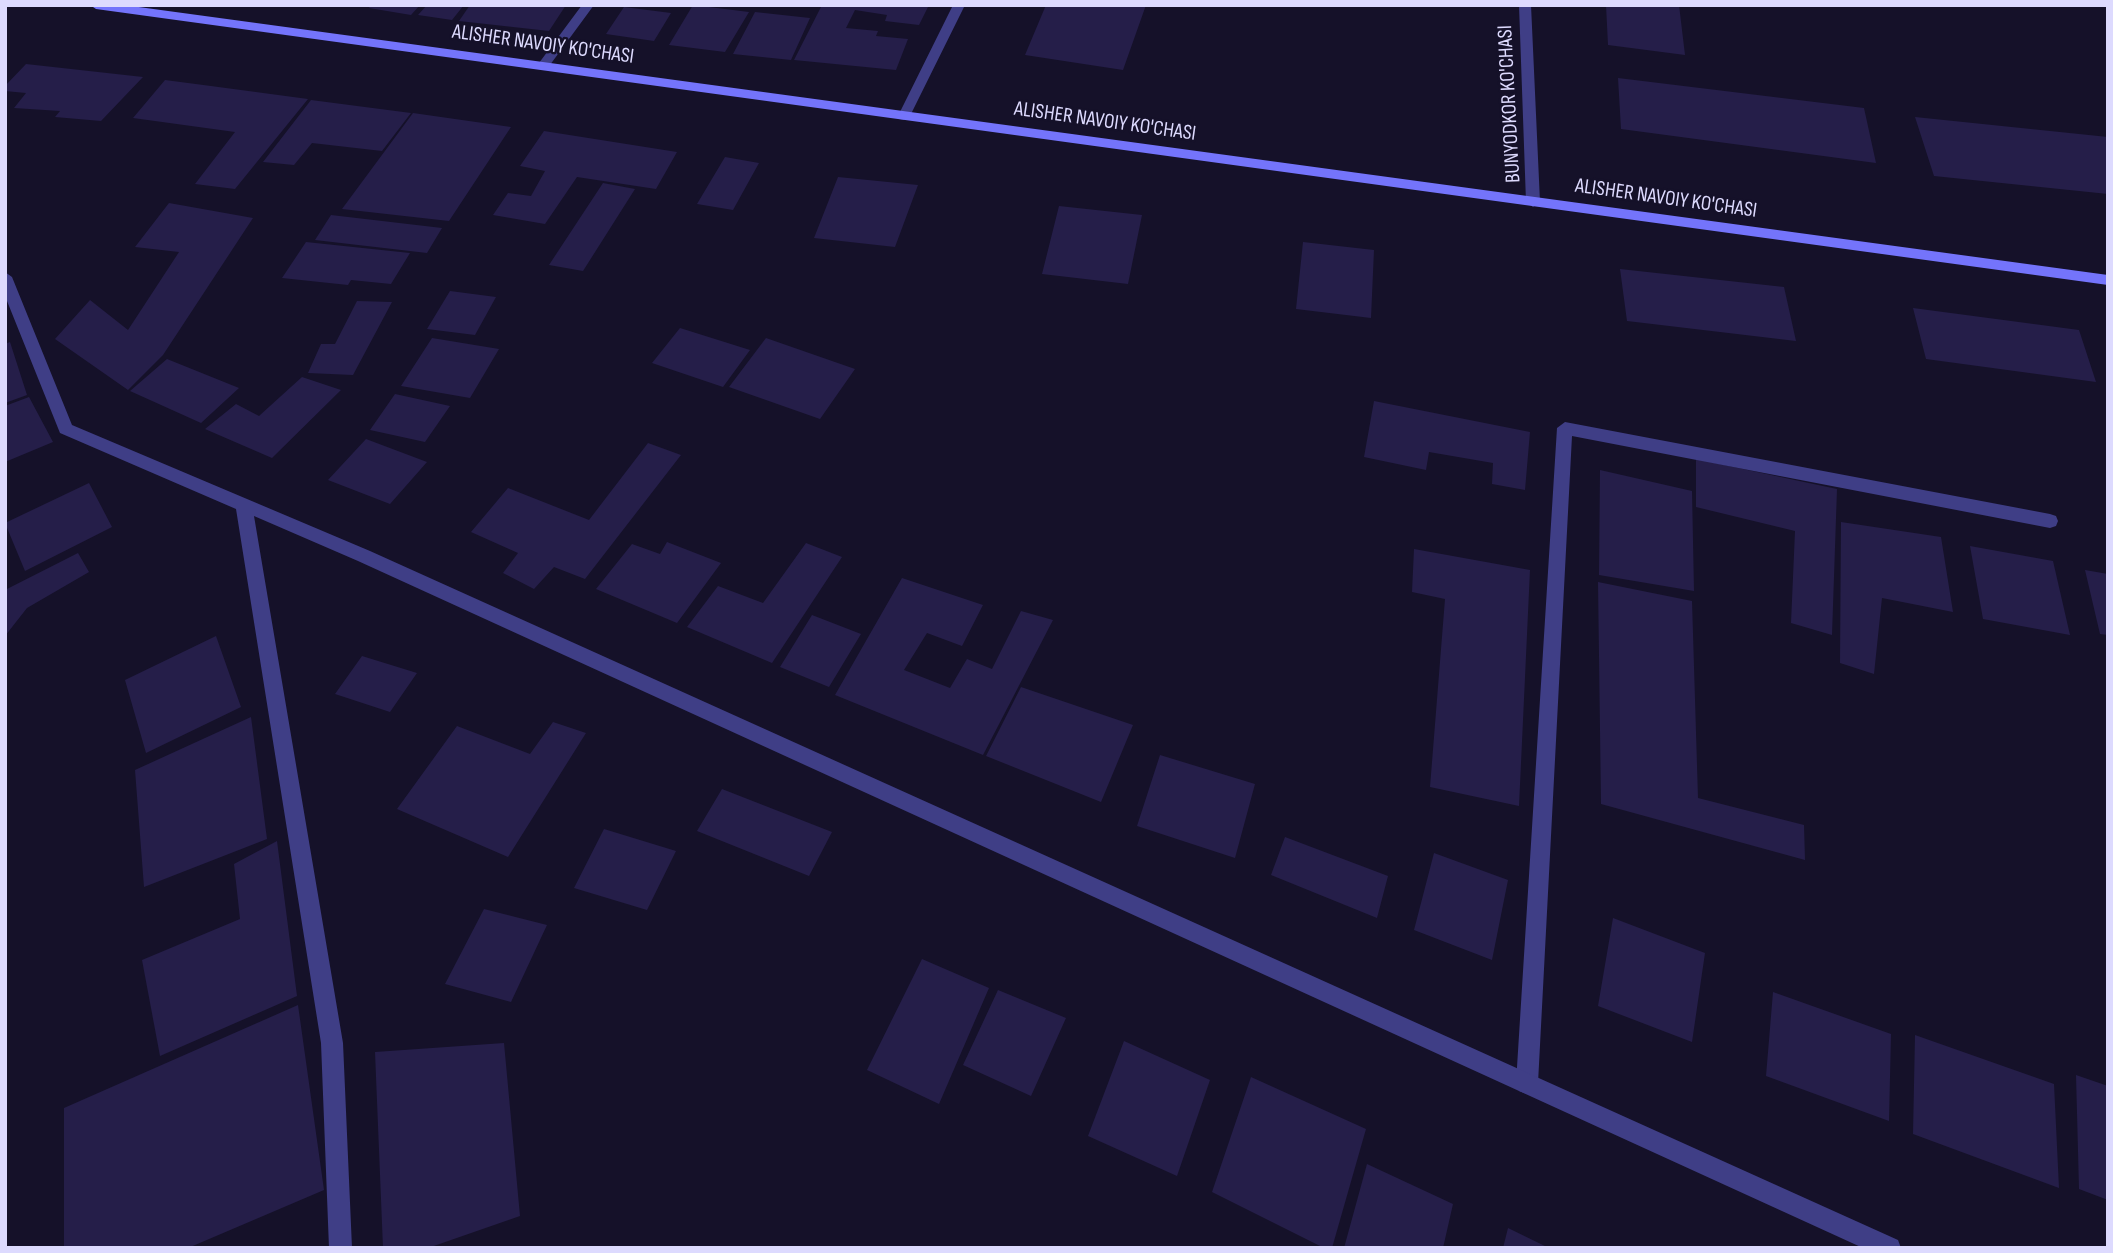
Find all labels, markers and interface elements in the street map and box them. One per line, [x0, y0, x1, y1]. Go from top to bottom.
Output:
street label: ALISHER NAVOIY KO'CHASI [450, 20, 636, 70]
street label: BUNYODKOR KO'CHASI [1493, 24, 1527, 184]
street label: ALISHER NAVOIY KO'CHASI [1012, 97, 1198, 147]
street label: ALISHER NAVOIY KO'CHASI [1573, 174, 1759, 224]

